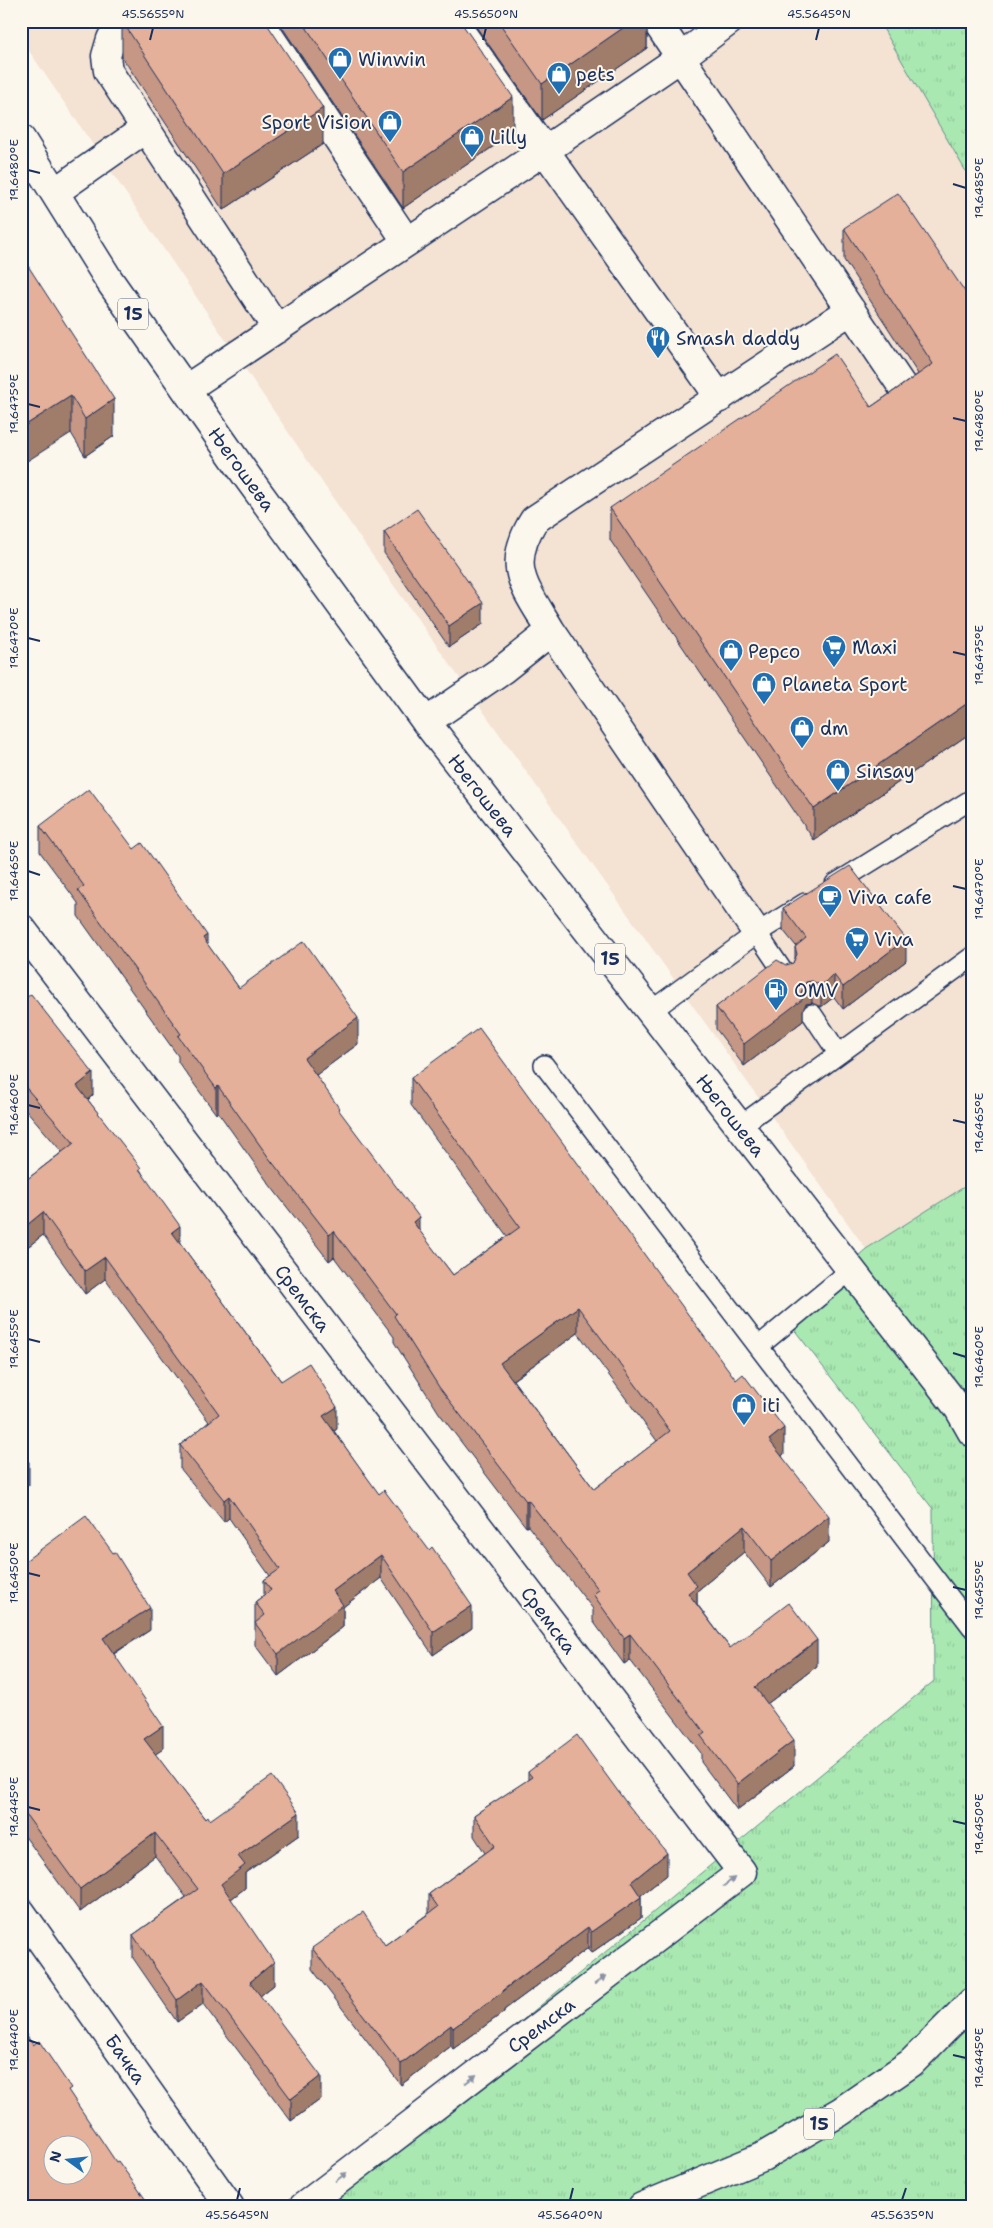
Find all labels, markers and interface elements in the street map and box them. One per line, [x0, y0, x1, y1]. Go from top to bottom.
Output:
text: 45.5655°N [122, 6, 184, 22]
text: 45.5650°N [454, 6, 518, 22]
text: 45.5645°N [787, 6, 851, 22]
shop icon: Winwin [327, 46, 353, 80]
place label: Winwin [358, 47, 426, 72]
shop icon: pets [546, 61, 572, 95]
place label: pets [576, 62, 615, 87]
shop icon: Sport Vision [377, 109, 403, 143]
place label: Sport Vision [262, 110, 372, 135]
shop icon: Lilly [459, 124, 485, 158]
place label: Lilly [490, 125, 527, 150]
text: 19.6480°E [6, 139, 22, 201]
text: 19.6485°E [971, 158, 987, 218]
road number: 15 [118, 298, 148, 329]
restaurant icon: Smash daddy [645, 325, 671, 359]
place label: Smash daddy [676, 326, 800, 351]
text: 19.6475°E [6, 374, 22, 434]
text: 19.6480°E [971, 390, 987, 452]
street label: Његошева [202, 422, 281, 517]
text: 19.6470°E [6, 607, 22, 669]
text: 19.6475°E [971, 625, 987, 685]
supermarket icon: Maxi [821, 634, 847, 668]
place label: Maxi [852, 635, 897, 660]
shop icon: Pepco [718, 638, 744, 672]
place label: Pepco [748, 639, 800, 664]
shop icon: Planeta Sport [751, 671, 777, 705]
place label: Planeta Sport [782, 672, 908, 697]
shop icon: dm [789, 715, 815, 749]
place label: dm [820, 716, 848, 741]
street label: Његошева [442, 749, 523, 842]
shop icon: Sinsay [825, 758, 851, 792]
place label: Sinsay [856, 759, 915, 784]
text: 19.6465°E [6, 841, 22, 901]
text: 19.6470°E [971, 858, 987, 920]
cafe icon: Viva cafe [817, 884, 843, 918]
place label: Viva cafe [848, 885, 932, 910]
supermarket icon: Viva [844, 926, 870, 960]
place label: Viva [874, 927, 914, 952]
road number: 15 [595, 944, 625, 974]
fuel station icon: OMV [763, 977, 789, 1011]
place label: OMV [794, 978, 838, 1003]
street label: Његошева [690, 1069, 771, 1162]
text: 19.6460°E [6, 1074, 22, 1136]
text: 19.6465°E [971, 1093, 987, 1153]
street label: Сремска [269, 1260, 336, 1337]
text: 19.6455°E [6, 1309, 22, 1369]
text: 19.6460°E [971, 1326, 987, 1388]
shop icon: iti [731, 1392, 757, 1426]
place label: iti [762, 1393, 780, 1418]
text: 19.6450°E [6, 1543, 22, 1603]
text: 19.6455°E [971, 1560, 987, 1620]
street label: Сремска [515, 1582, 582, 1659]
text: 19.6445°E [6, 1777, 22, 1837]
text: 19.6450°E [971, 1794, 987, 1854]
one-way arrow [722, 1877, 736, 1887]
one-way arrow [593, 1975, 606, 1986]
street label: Сремска [503, 1992, 580, 2059]
text: 19.6440°E [6, 2009, 22, 2071]
text: 19.6445°E [971, 2028, 987, 2088]
street label: Бачка [99, 2029, 152, 2089]
one-way arrow [464, 2073, 477, 2084]
road number: 15 [804, 2108, 834, 2140]
north arrow [42, 2136, 92, 2186]
text: N [45, 2149, 66, 2164]
one-way arrow [334, 2172, 347, 2183]
text: 45.5645°N [205, 2207, 269, 2223]
text: 45.5640°N [537, 2207, 603, 2223]
text: 45.5635°N [870, 2207, 934, 2223]

